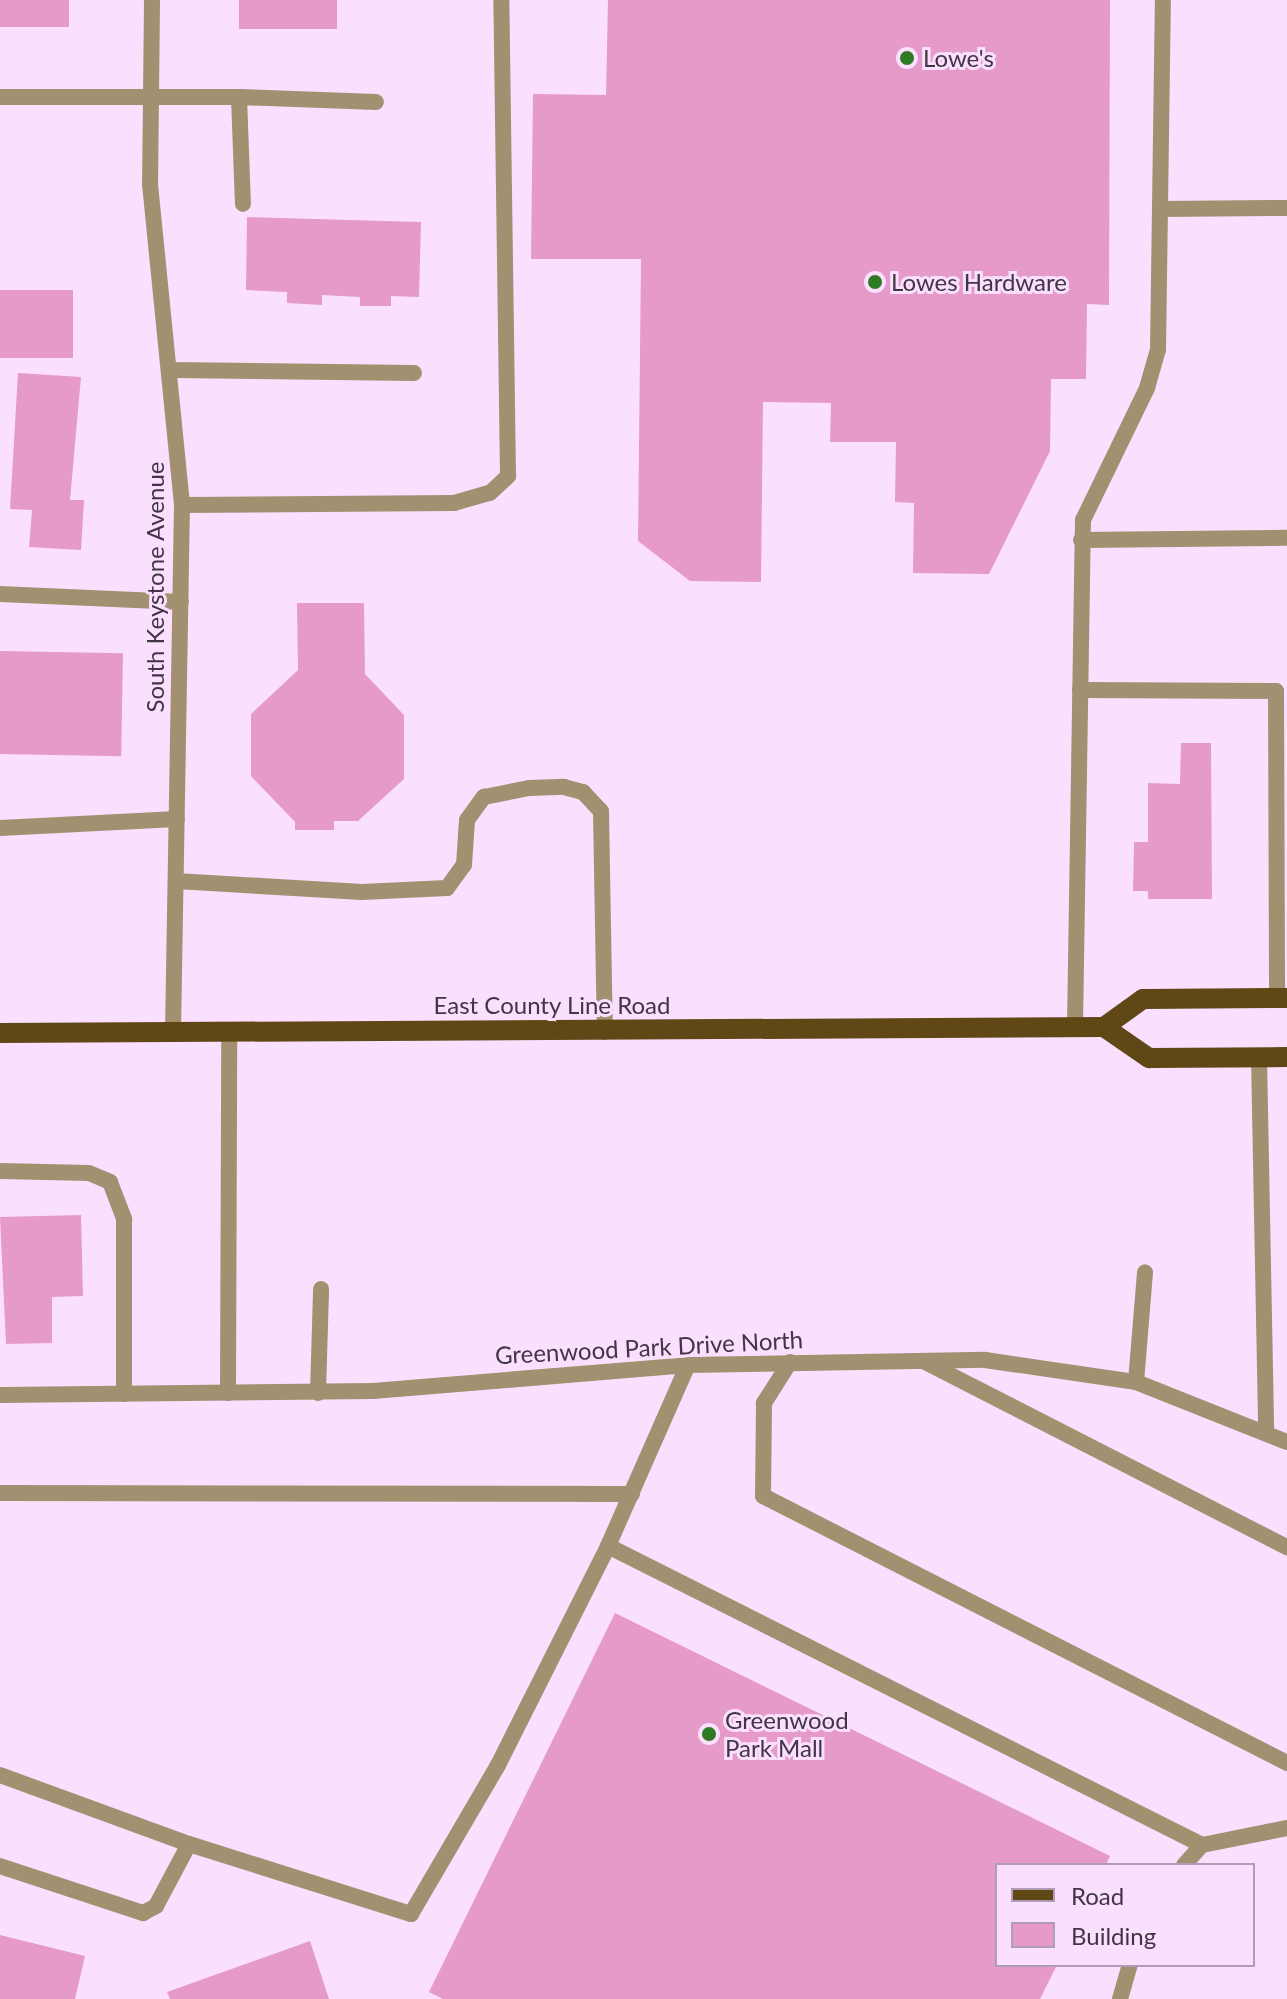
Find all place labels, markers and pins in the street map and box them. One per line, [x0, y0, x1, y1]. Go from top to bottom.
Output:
place label: Lowe's [923, 44, 994, 72]
marker: Lowe's [898, 49, 916, 67]
place label: Lowes Hardware [891, 268, 1067, 296]
marker: Lowes Hardware [866, 273, 884, 291]
place label: Greenwood Park Mall [725, 1706, 849, 1762]
marker: Greenwood Park Mall [700, 1725, 718, 1743]

